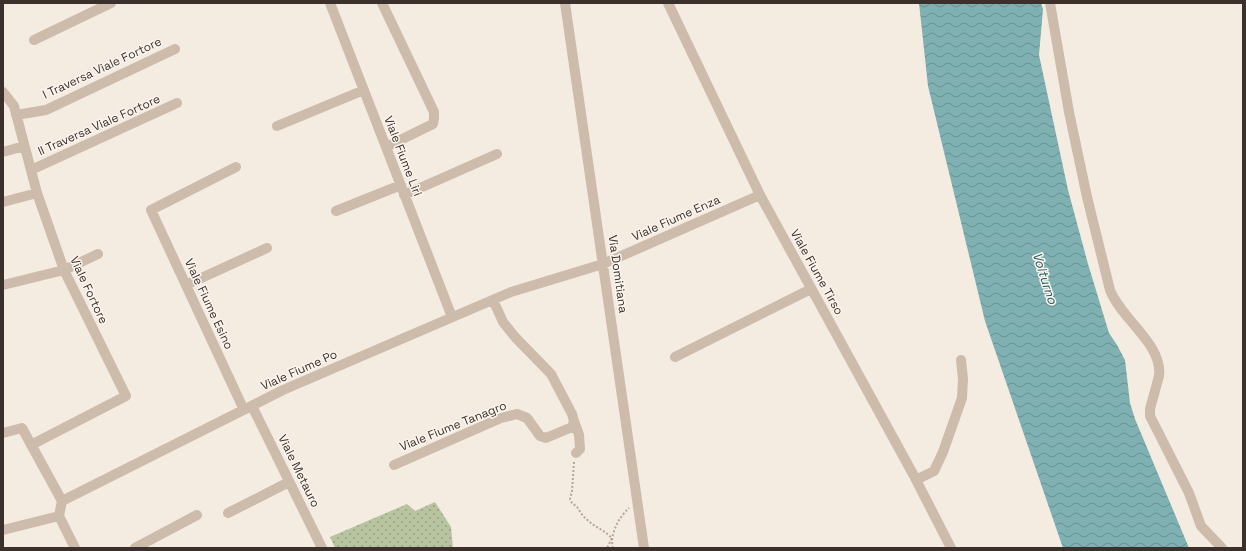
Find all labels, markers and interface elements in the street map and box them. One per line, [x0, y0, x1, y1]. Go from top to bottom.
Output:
street label: I Traversa Viale Fortore [40, 33, 164, 103]
street label: II Traversa Viale Fortore [35, 91, 163, 159]
street label: Viale Fiume Liri [380, 114, 426, 198]
street label: Viale Fiume Enza [629, 191, 723, 245]
street label: Viale Fiume Tirso [787, 226, 847, 318]
street label: Via Domitiana [605, 234, 631, 314]
water label: Volturno [1029, 250, 1062, 307]
street label: Viale Fortore [66, 254, 112, 326]
street label: Viale Fiume Esino [181, 256, 237, 352]
street label: Viale Fiume Po [258, 346, 340, 394]
street label: Viale Fiume Tanagro [397, 397, 509, 455]
street label: Viale Metauro [275, 432, 323, 510]

